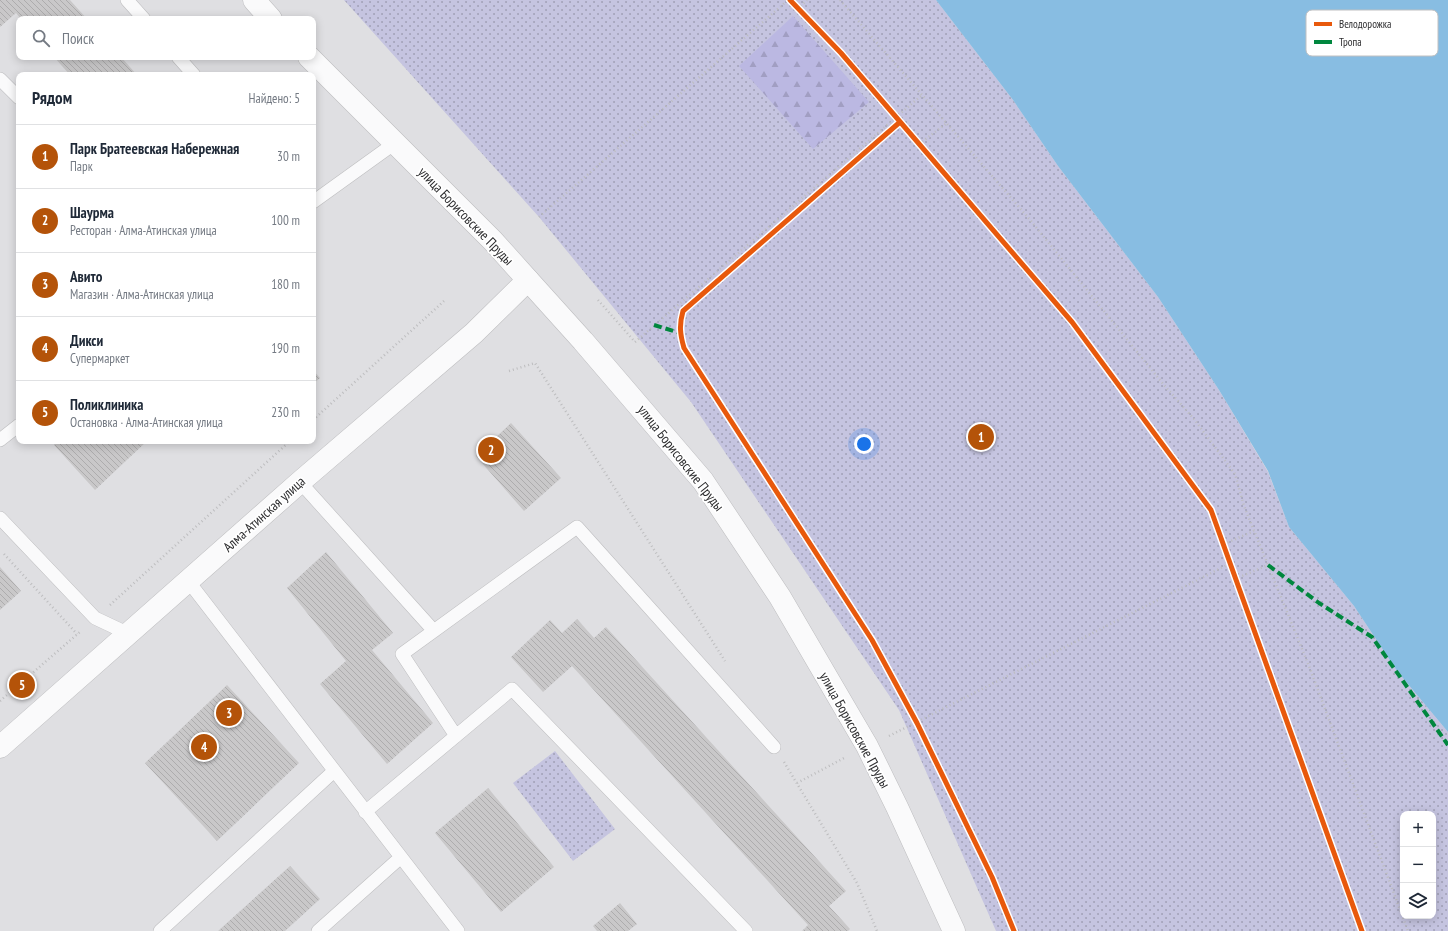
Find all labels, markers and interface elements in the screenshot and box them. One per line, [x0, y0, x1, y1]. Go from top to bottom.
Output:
legend [1306, 10, 1438, 56]
search box [16, 16, 316, 60]
text: Велодорожка [1339, 17, 1391, 31]
icon: search [30, 27, 52, 49]
text: Поиск [62, 29, 94, 48]
text: Тропа [1339, 35, 1362, 49]
text: Рядом [32, 87, 72, 109]
text: Найдено: 5 [249, 90, 300, 107]
text: Парк Братеевская Набережная [70, 139, 239, 158]
text: 1 [42, 148, 48, 165]
text: 30 m [277, 148, 300, 165]
text: Парк [70, 158, 93, 175]
street label: улица Борисовские Пруды [414, 163, 518, 269]
text: Шаурма [70, 203, 114, 222]
text: 2 [42, 212, 48, 229]
text: 100 m [271, 212, 300, 229]
text: Ресторан · Алма-Атинская улица [70, 222, 217, 239]
text: Авито [70, 267, 102, 286]
text: 3 [42, 276, 48, 293]
text: 180 m [271, 276, 300, 293]
text: Магазин · Алма-Атинская улица [70, 286, 214, 303]
text: Дикси [70, 331, 103, 350]
text: 4 [42, 340, 48, 357]
text: 190 m [271, 340, 300, 357]
text: Супермаркет [70, 350, 129, 367]
text: Поликлиника [70, 395, 143, 414]
street label: улица Борисовские Пруды [634, 401, 728, 515]
text: 5 [42, 404, 48, 421]
text: 230 m [271, 404, 300, 421]
text: Остановка · Алма-Атинская улица [70, 414, 223, 431]
pin: 1 [968, 422, 994, 452]
your location [854, 434, 874, 454]
pin: 2 [478, 435, 504, 465]
street label: Алма-Атинская улица [219, 472, 309, 556]
street label: улица Борисовские Пруды [816, 669, 894, 791]
pin: 5 [9, 670, 35, 700]
pin: 3 [216, 698, 242, 728]
pin: 4 [191, 732, 217, 762]
map controls [1400, 811, 1436, 919]
button: + [1400, 811, 1436, 847]
button: − [1400, 847, 1436, 883]
button: layers [1400, 883, 1436, 919]

